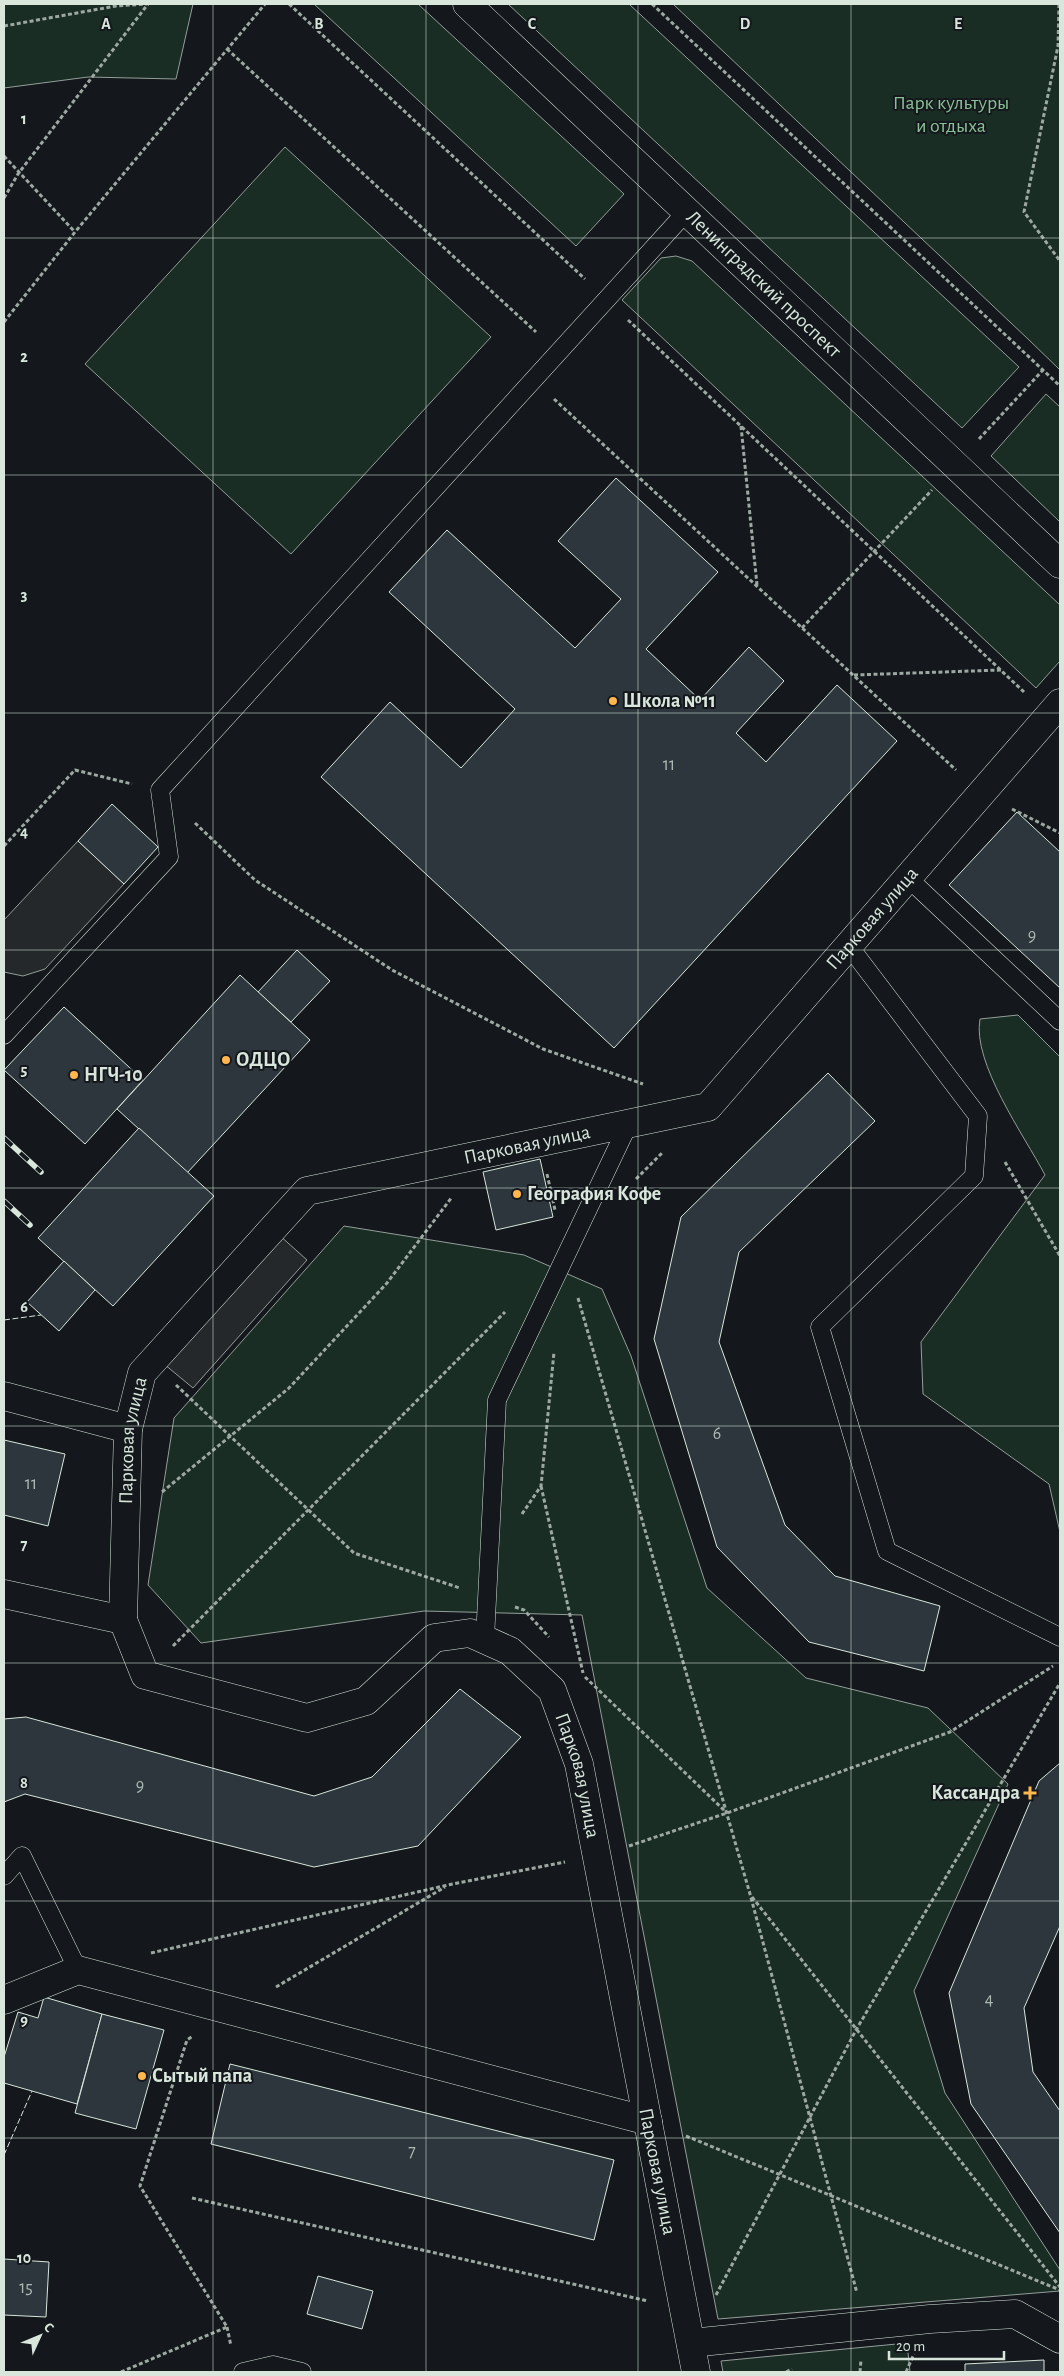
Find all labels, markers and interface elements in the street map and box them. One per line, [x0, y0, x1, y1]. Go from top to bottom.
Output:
text: A [101, 16, 111, 32]
text: B [314, 16, 324, 32]
text: C [528, 16, 537, 32]
text: D [740, 16, 751, 32]
text: E [954, 16, 962, 32]
park label: Парк культуры и отдыха [893, 93, 1009, 136]
text: 1 [21, 111, 27, 127]
street label: Ленинградский проспект [683, 207, 845, 362]
text: 2 [20, 349, 28, 365]
text: 3 [21, 587, 28, 603]
place label: Школа №11 [623, 691, 716, 711]
marker: Школа №11 [607, 695, 619, 707]
house number: 11 [663, 756, 675, 774]
text: 4 [20, 824, 28, 840]
street label: Парковая улица [822, 863, 922, 974]
house number: 9 [1028, 927, 1036, 945]
place label: ОДЦО [236, 1050, 290, 1070]
marker: ОДЦО [220, 1054, 232, 1066]
text: 5 [21, 1062, 28, 1078]
place label: НГЧ-10 [84, 1065, 143, 1085]
marker: НГЧ-10 [68, 1069, 80, 1081]
street label: Парковая улица [462, 1122, 592, 1168]
place label: География Кофе [527, 1184, 661, 1204]
marker: География Кофе [511, 1188, 523, 1200]
text: 6 [20, 1299, 28, 1315]
street label: Парковая улица [116, 1375, 151, 1505]
house number: 6 [713, 1425, 721, 1443]
house number: 11 [25, 1475, 37, 1493]
text: 7 [21, 1537, 28, 1553]
street label: Парковая улица [551, 1710, 603, 1840]
text: 8 [20, 1775, 28, 1791]
house number: 9 [136, 1777, 144, 1795]
place label: Кассандра [931, 1783, 1021, 1803]
marker: Кассандра [1024, 1787, 1036, 1799]
house number: 4 [985, 1991, 994, 2009]
text: 9 [20, 2012, 28, 2028]
place label: Сытый папа [152, 2066, 253, 2086]
marker: Сытый папа [136, 2070, 148, 2082]
street label: Парковая улица [635, 2106, 679, 2236]
house number: 7 [408, 2143, 416, 2161]
text: 10 [17, 2250, 31, 2266]
house number: 15 [19, 2279, 33, 2297]
north arrow [15, 2311, 65, 2361]
text: С [41, 2320, 57, 2335]
scale bar [889, 2328, 1004, 2360]
text: 20 m [896, 2339, 925, 2354]

